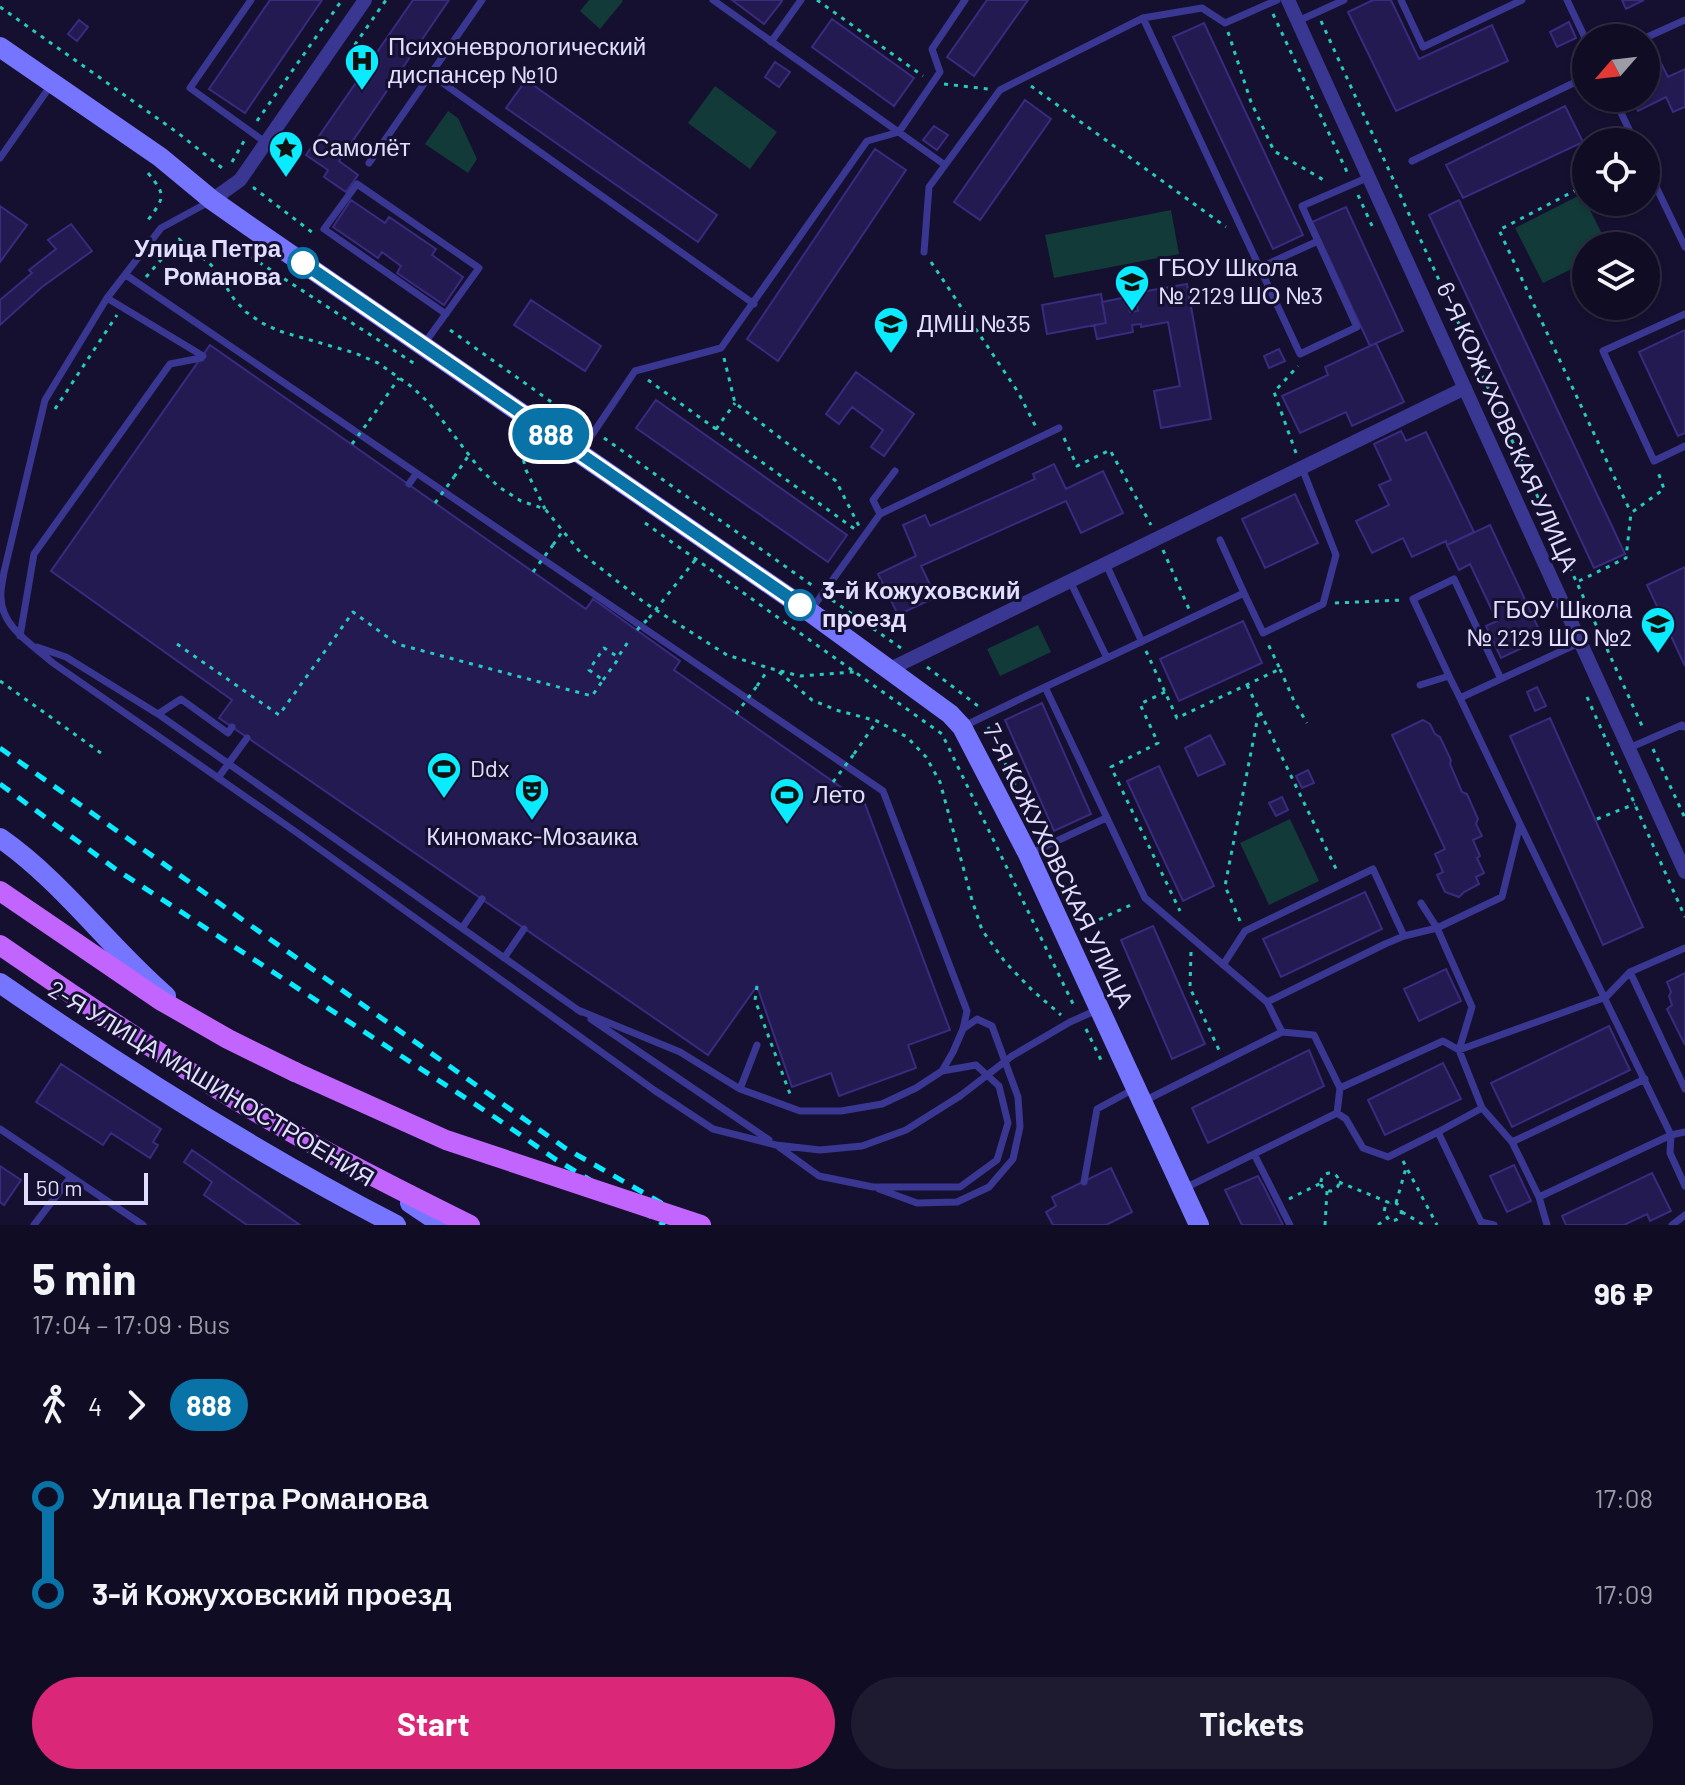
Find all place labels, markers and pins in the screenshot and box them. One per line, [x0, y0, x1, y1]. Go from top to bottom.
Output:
place label: Психоневрологический диспансер №10 [388, 31, 646, 88]
hospital icon: Психоневрологический диспансер №10 [343, 42, 381, 92]
place icon: Самолёт [267, 129, 305, 179]
place label: Самолёт [312, 132, 411, 161]
place label: Улица Петра Романова [134, 233, 282, 290]
marker: Улица Петра Романова [288, 248, 318, 278]
place label: ГБОУ Школа № 2129 ШО №3 [1158, 252, 1323, 309]
school or university icon: ГБОУ Школа № 2129 ШО №3 [1113, 263, 1151, 313]
school or university icon: ДМШ №35 [872, 305, 910, 355]
place label: ДМШ №35 [917, 308, 1030, 337]
place label: 3-й Кожуховский проезд [822, 575, 1020, 632]
marker: 3-й Кожуховский проезд [785, 590, 815, 620]
place label: ГБОУ Школа № 2129 ШО №2 [1466, 594, 1633, 651]
school or university icon: ГБОУ Школа № 2129 ШО №2 [1639, 605, 1677, 655]
sports icon: Ddx [425, 750, 463, 800]
place label: Ddx [470, 753, 509, 782]
theatre icon: Киномакс-Мозаика [513, 772, 551, 822]
sports icon: Лето [768, 776, 806, 826]
place label: Лето [813, 779, 865, 808]
place label: Киномакс-Мозаика [426, 821, 638, 850]

